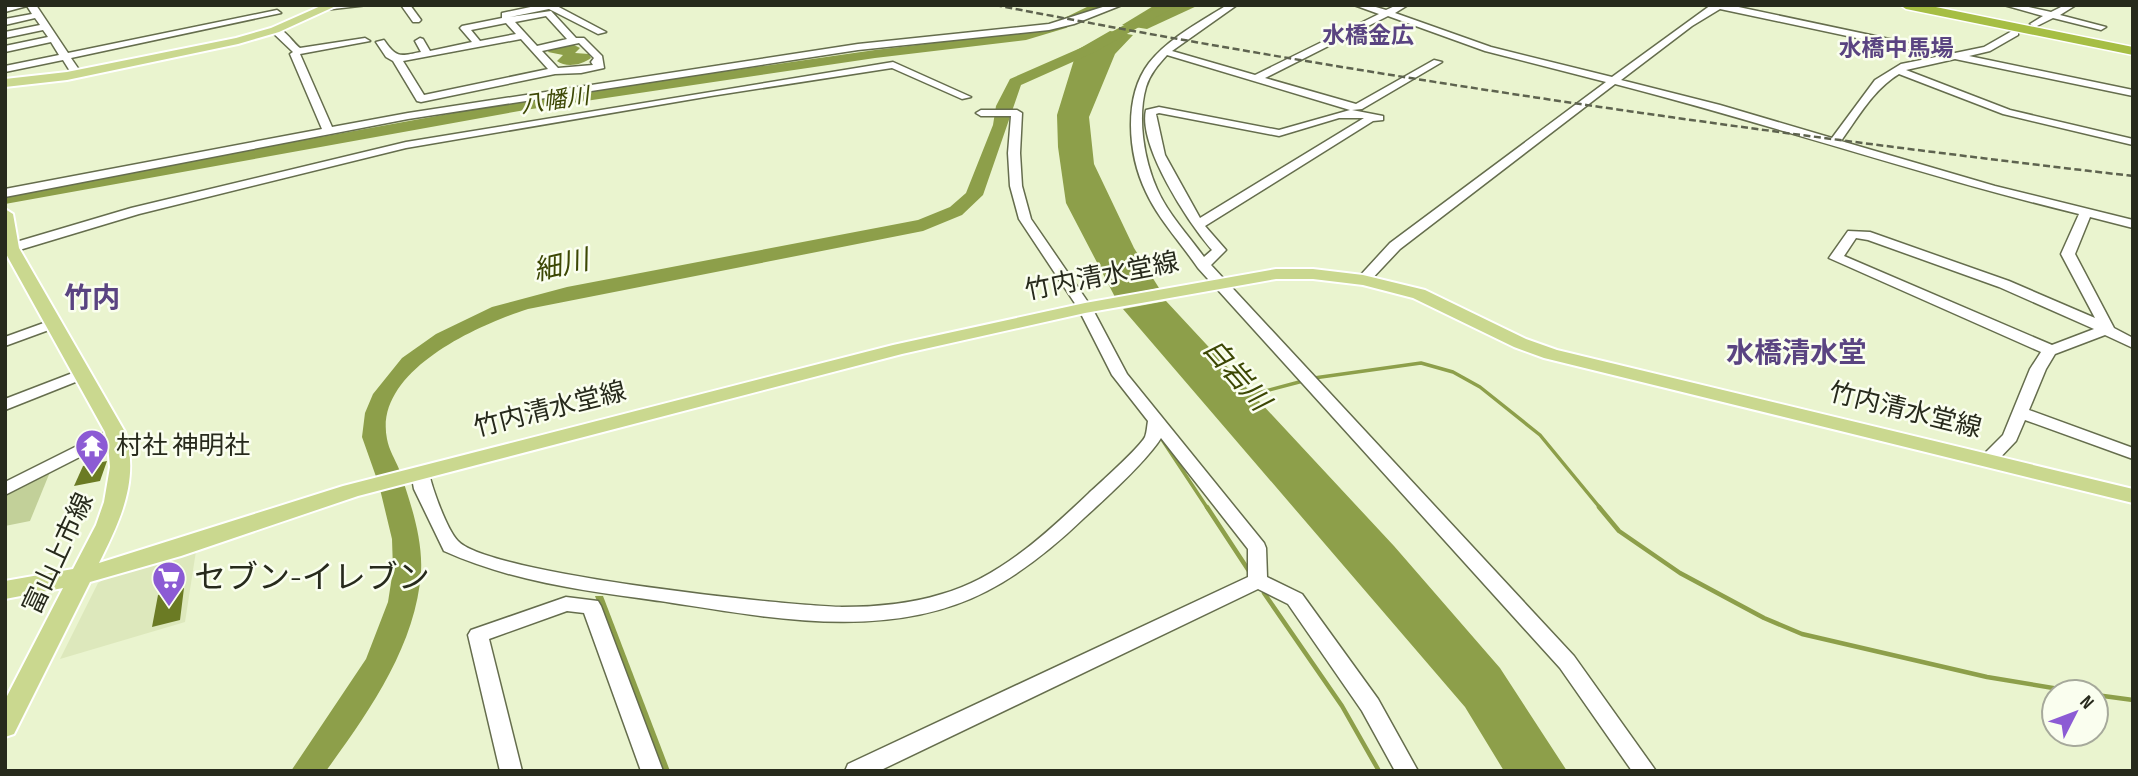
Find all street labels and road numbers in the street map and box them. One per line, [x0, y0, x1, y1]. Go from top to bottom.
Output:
street label: 竹内清水堂線 [1022, 247, 1182, 307]
street label: 竹内清水堂線 [471, 376, 629, 444]
street label: 竹内清水堂線 [1826, 377, 1984, 445]
street label: 富山上市線 [17, 489, 101, 619]

